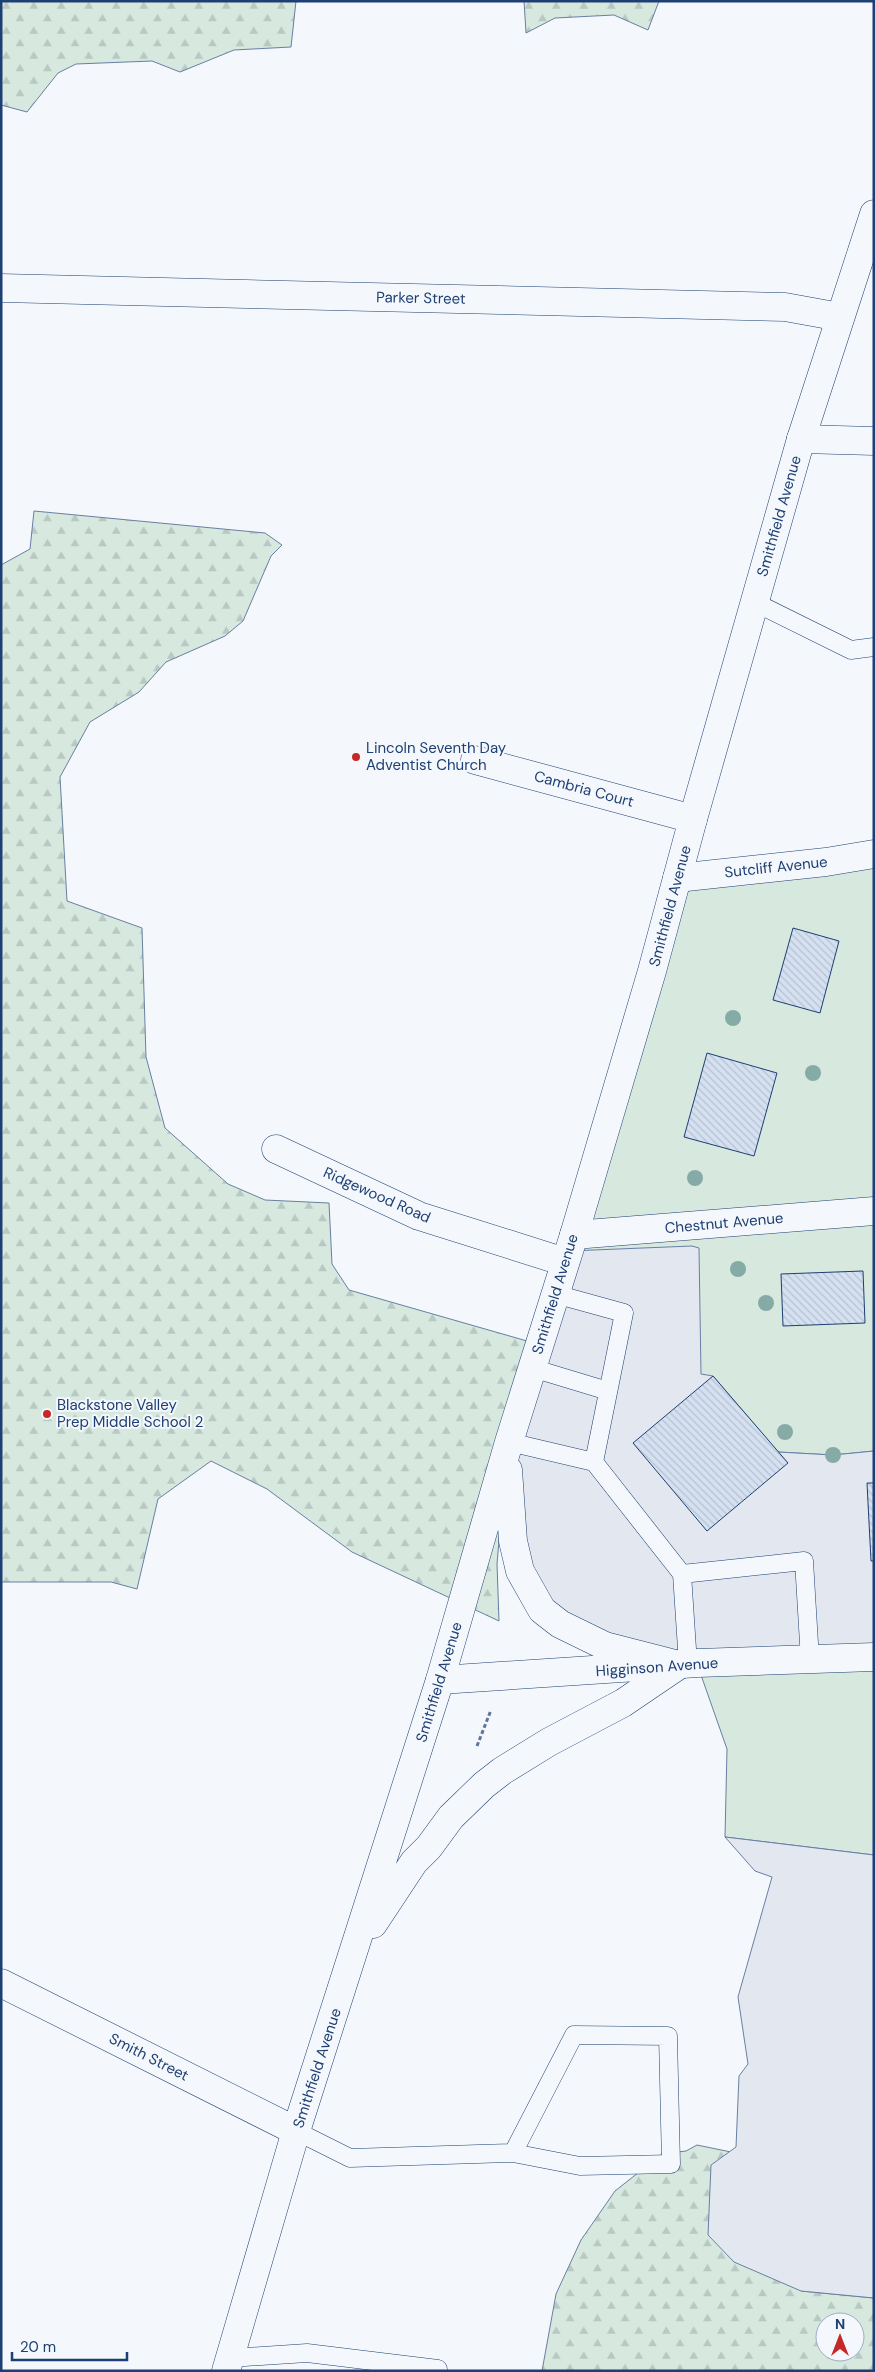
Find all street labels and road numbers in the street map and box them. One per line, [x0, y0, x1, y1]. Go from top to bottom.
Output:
street label: Parker Street [376, 287, 466, 309]
street label: Smithfield Avenue [752, 453, 806, 579]
street label: Cambria Court [532, 766, 636, 812]
street label: Smithfield Avenue [644, 843, 696, 969]
street label: Sutcliff Avenue [723, 852, 829, 882]
street label: Ridgewood Road [320, 1162, 434, 1228]
street label: Chestnut Avenue [664, 1208, 784, 1238]
street label: Smithfield Avenue [527, 1231, 583, 1357]
street label: Smithfield Avenue [411, 1619, 467, 1745]
street label: Higginson Avenue [595, 1653, 719, 1681]
street label: Smithfield Avenue [288, 2006, 346, 2130]
street label: Smith Street [106, 2028, 192, 2086]

